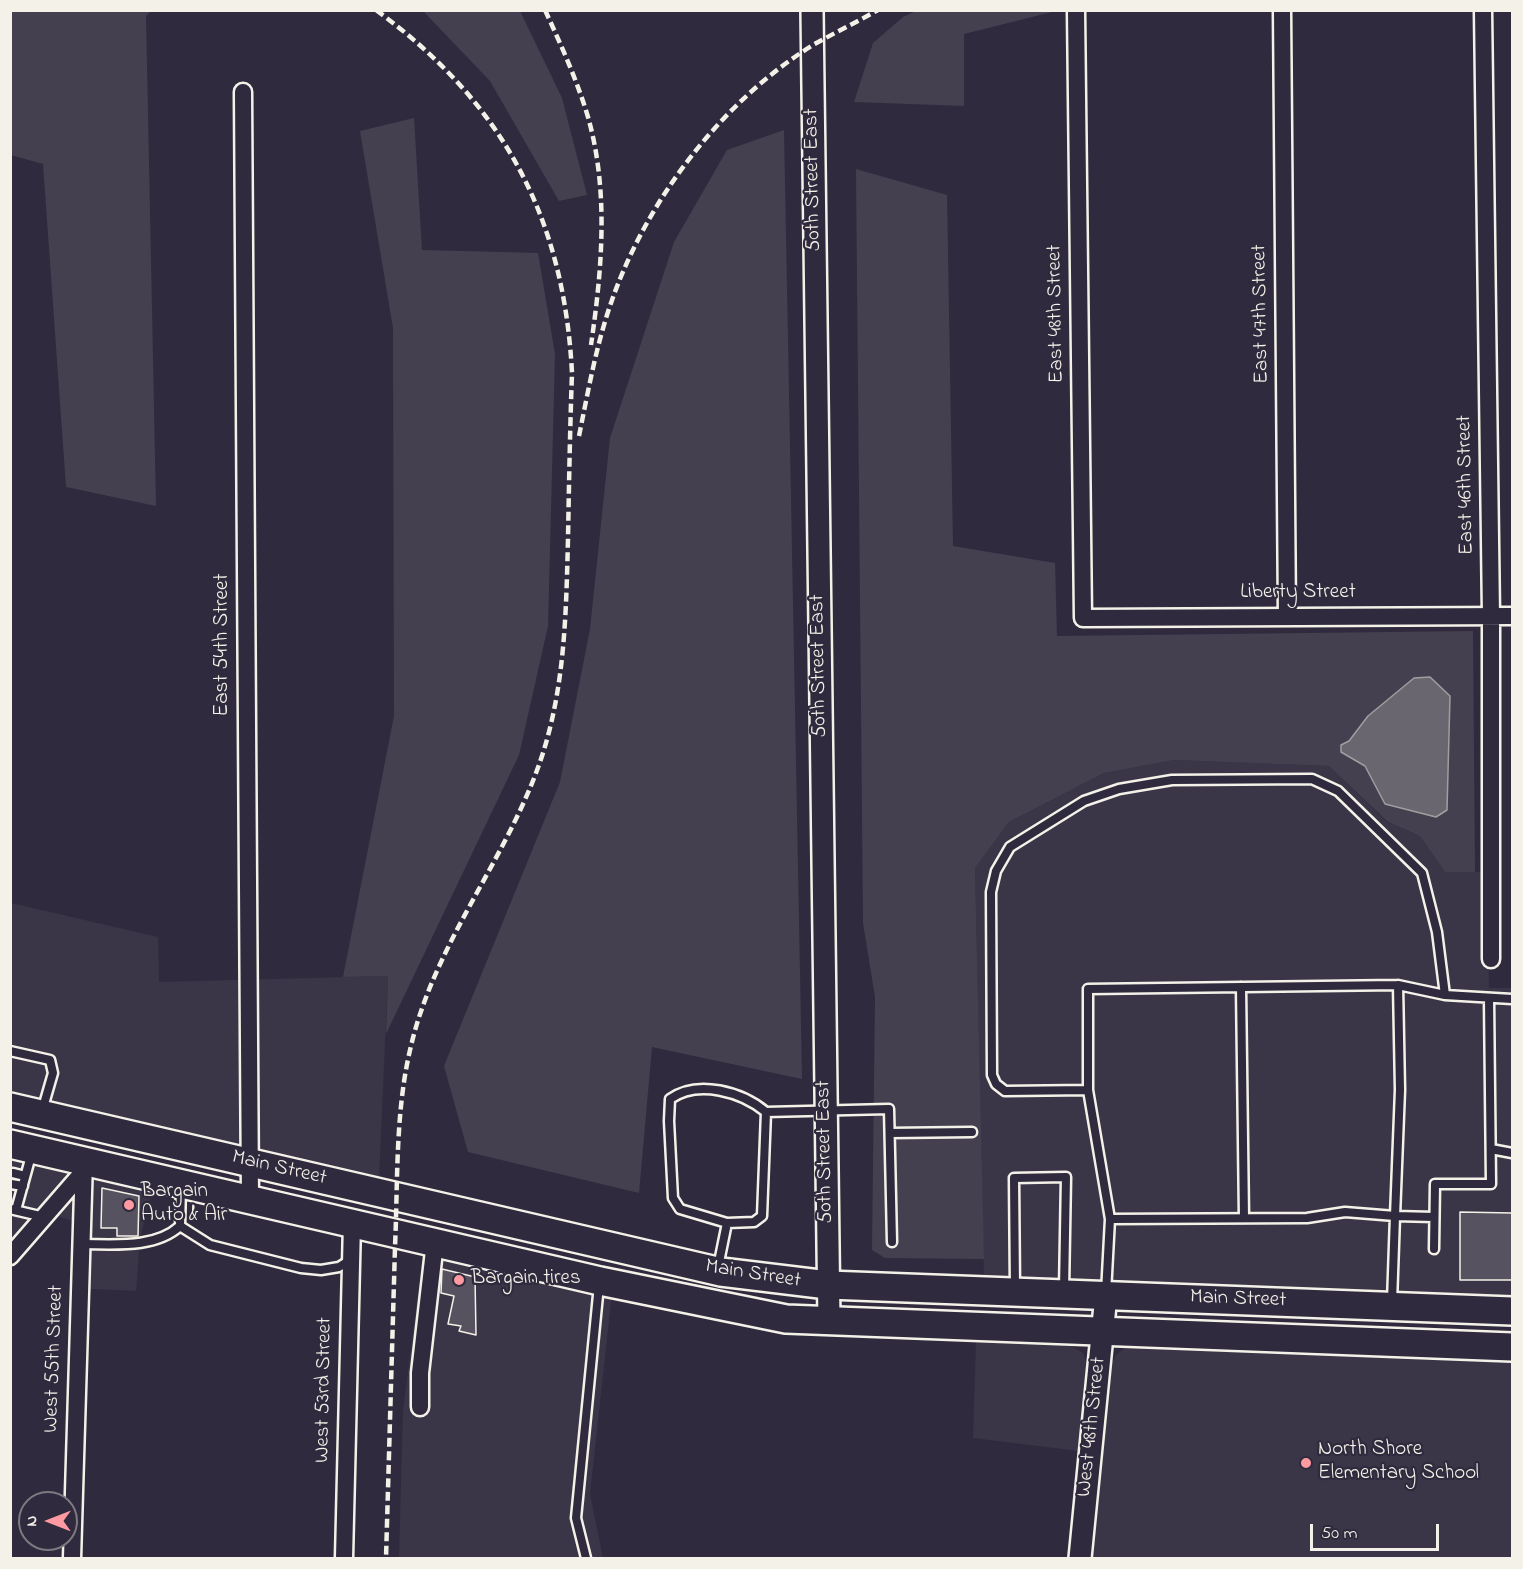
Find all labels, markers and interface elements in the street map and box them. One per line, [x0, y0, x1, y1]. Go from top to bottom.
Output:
street label: 50th Street East [800, 108, 828, 252]
street label: East 48th Street [1043, 244, 1071, 384]
street label: East 47th Street [1248, 244, 1276, 384]
street label: East 46th Street [1453, 415, 1481, 555]
street label: East 54th Street [211, 574, 237, 716]
street label: Liberty Street [1240, 581, 1356, 607]
street label: 50th Street East [806, 594, 834, 738]
street label: 50th Street East [812, 1080, 840, 1224]
street label: Main Street [229, 1146, 329, 1192]
place label: Bargain Auto & Air [141, 1180, 227, 1230]
marker: Bargain Auto & Air [122, 1198, 136, 1212]
street label: Main Street [703, 1255, 803, 1295]
place label: Bargain tires [471, 1267, 581, 1293]
marker: Bargain tires [452, 1273, 466, 1287]
street label: West 55th Street [40, 1285, 70, 1433]
street label: Main Street [1189, 1286, 1287, 1314]
street label: West 53rd Street [311, 1317, 339, 1463]
street label: West 48th Street [1073, 1356, 1113, 1498]
place label: North Shore Elementary School [1318, 1438, 1479, 1488]
marker: North Shore Elementary School [1299, 1456, 1313, 1470]
north arrow [18, 1491, 78, 1551]
scale bar [1313, 1512, 1442, 1550]
text: N [20, 1516, 44, 1526]
text: 50 m [1321, 1521, 1358, 1547]

